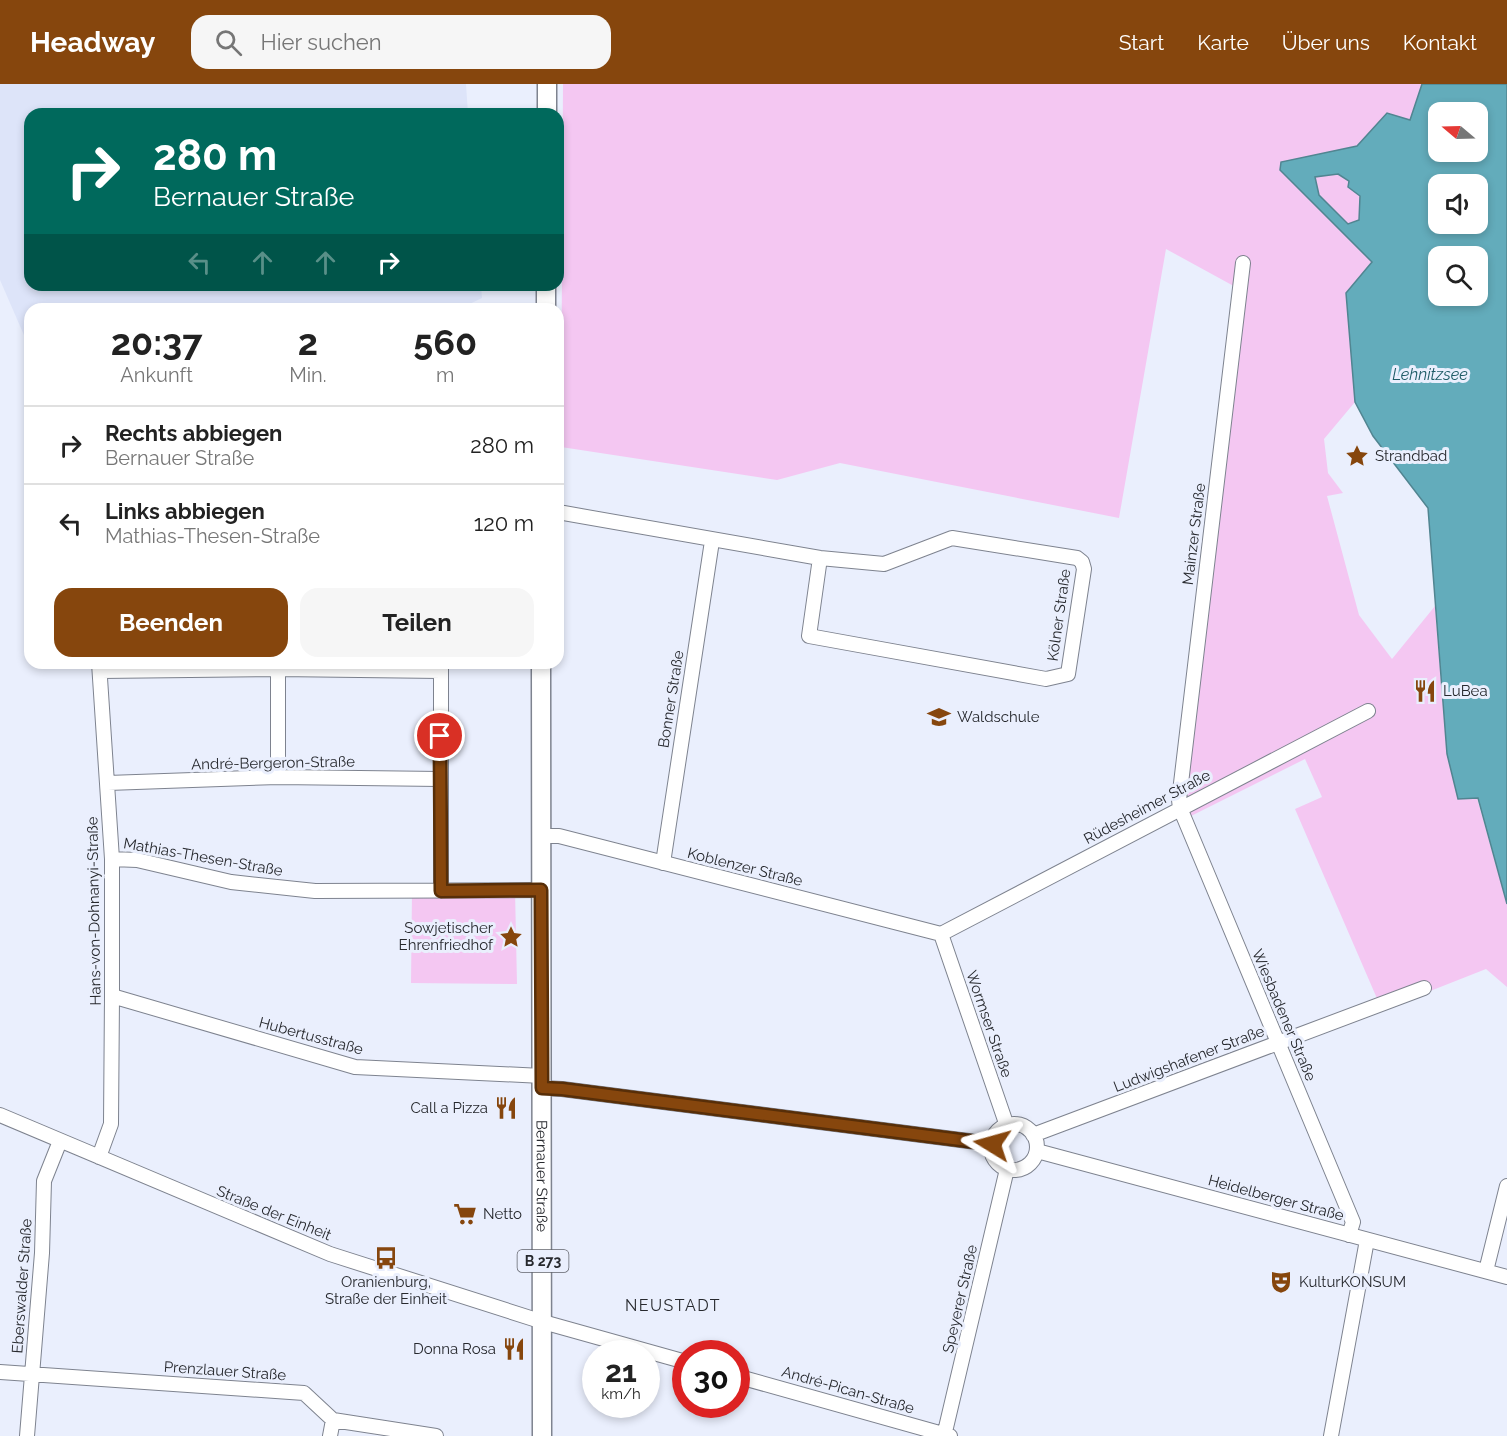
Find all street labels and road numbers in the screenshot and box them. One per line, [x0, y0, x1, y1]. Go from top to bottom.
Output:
street label: Mainzer Straße [1179, 482, 1209, 586]
street label: Kölner Straße [1044, 568, 1074, 662]
street label: Bonner Straße [654, 649, 688, 749]
street label: André-Bergeron-Straße [191, 753, 355, 773]
street label: Rüdesheimer Straße [1081, 766, 1213, 848]
street label: Hans-von-Dohnanyi-Straße [83, 816, 105, 1006]
street label: Mathias-Thesen-Straße [122, 834, 284, 880]
street label: Koblenzer Straße [685, 844, 805, 890]
street label: Wiesbadener Straße [1248, 946, 1320, 1084]
street label: Wormser Straße [962, 968, 1016, 1080]
street label: Hubertusstraße [257, 1013, 365, 1059]
street label: Ludwigshafener Straße [1111, 1022, 1267, 1096]
street label: Bernauer Straße [533, 1120, 551, 1232]
street label: Heidelberger Straße [1206, 1171, 1346, 1225]
street label: Straße der Einheit [214, 1182, 334, 1244]
street label: Eberswalder Straße [8, 1218, 36, 1354]
street label: Speyerer Straße [939, 1243, 981, 1355]
road number: B 273 [518, 1250, 568, 1272]
street label: Prenzlauer Straße [163, 1358, 287, 1384]
street label: André-Pican-Straße [780, 1362, 916, 1418]

